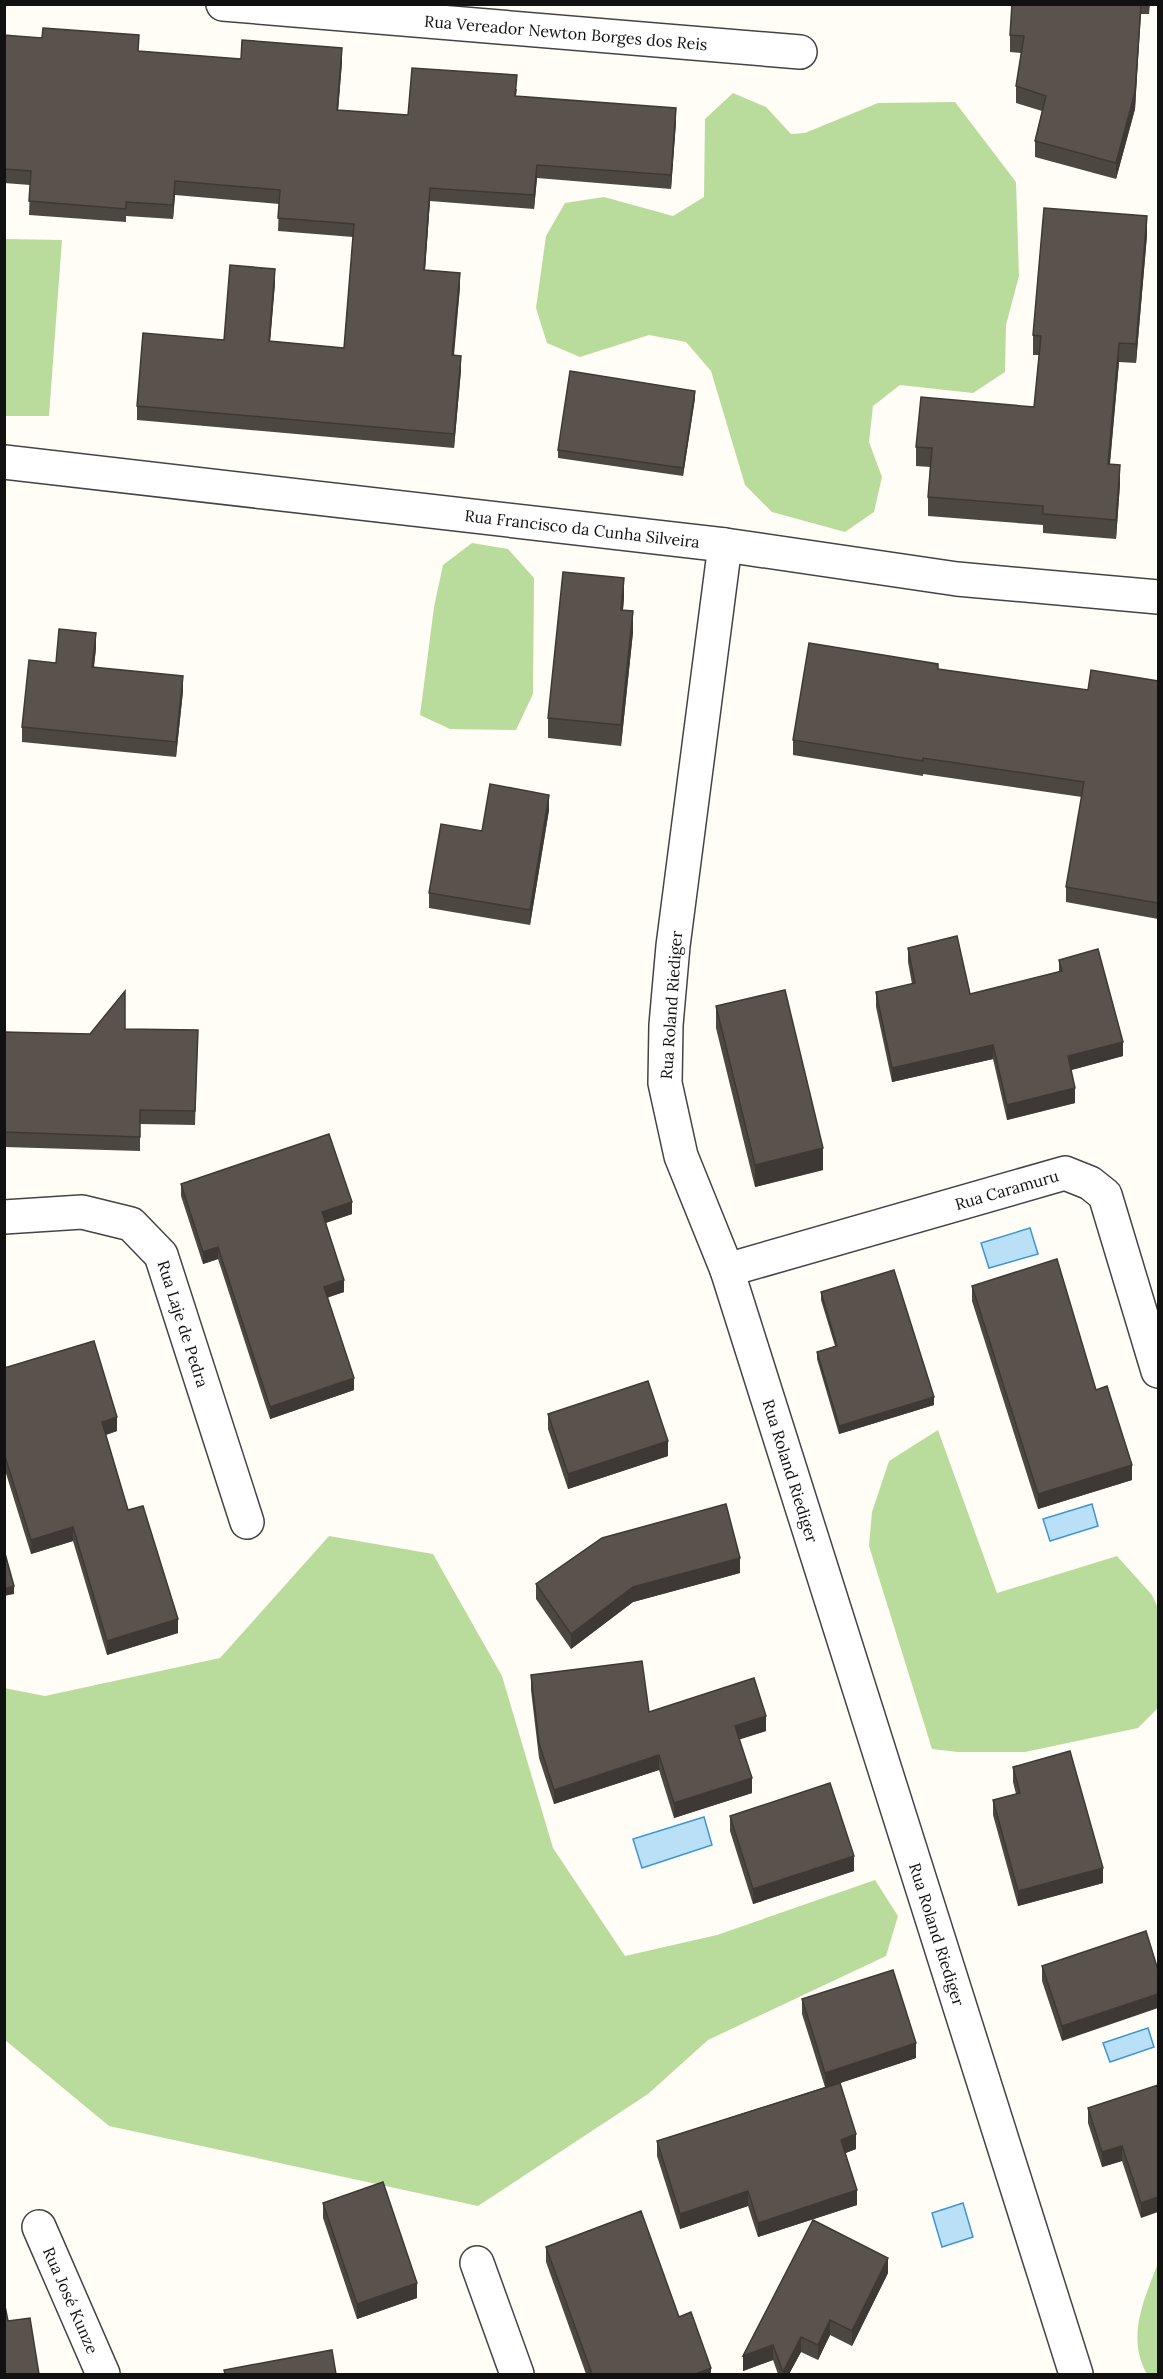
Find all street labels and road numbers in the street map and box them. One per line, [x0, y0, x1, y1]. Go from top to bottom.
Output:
street label: Rua Vereador Newton Borges dos Reis [424, 11, 708, 54]
street label: Rua Francisco da Cunha Silveira [463, 505, 701, 552]
street label: Rua Roland Riediger [656, 930, 686, 1080]
street label: Rua Caramuru [953, 1165, 1061, 1214]
street label: Rua Laje de Pedra [153, 1258, 213, 1390]
street label: Rua Roland Riediger [758, 1397, 823, 1545]
street label: Rua Roland Riediger [905, 1860, 969, 2008]
street label: Rua José Kunze [39, 2244, 103, 2357]

